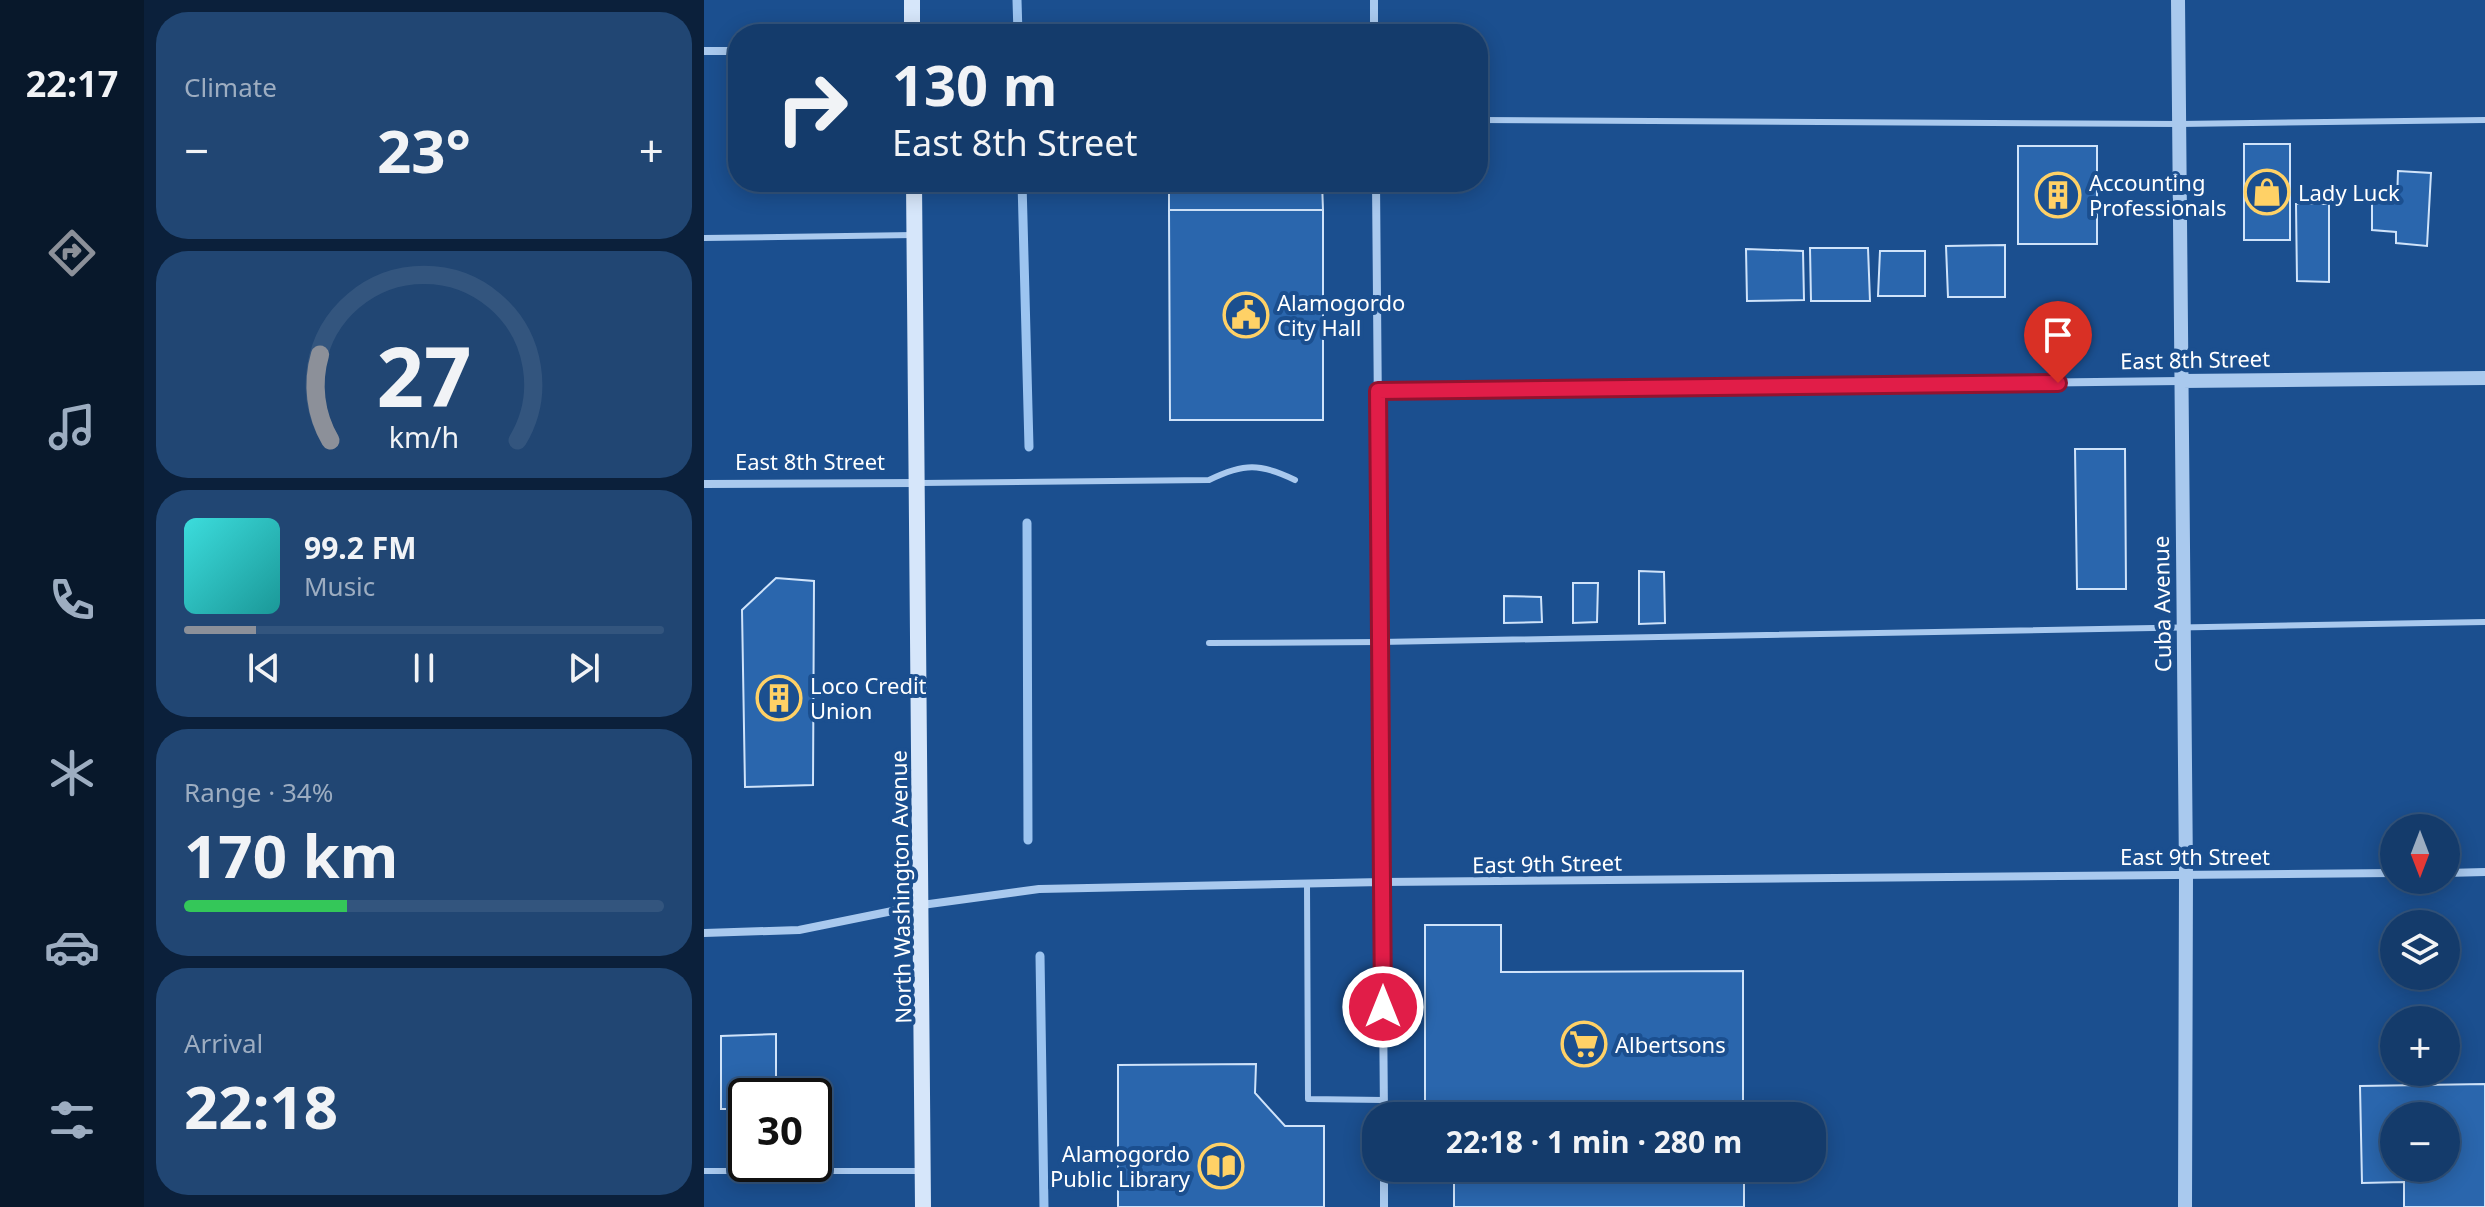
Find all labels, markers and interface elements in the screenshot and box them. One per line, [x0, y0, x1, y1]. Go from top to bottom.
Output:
text: 130 m [892, 46, 1057, 122]
icon: right [760, 56, 864, 160]
text: 22:17 [26, 59, 118, 108]
text: Climate [184, 69, 277, 105]
text: 23° [377, 109, 471, 191]
text: East 8th Street [892, 118, 1138, 167]
text: − [184, 120, 209, 180]
text: + [639, 120, 664, 180]
place label: Accounting Professionals [2089, 167, 2226, 222]
shop icon: Lady Luck [2243, 168, 2291, 216]
building icon: Accounting Professionals [2034, 171, 2082, 219]
place label: Lady Luck [2298, 177, 2400, 207]
icon: directions [44, 225, 100, 281]
place label: Alamogordo City Hall [1277, 287, 1405, 342]
public building icon: Alamogordo City Hall [1222, 291, 1270, 339]
pin [2024, 301, 2092, 383]
icon: arrive [2036, 313, 2080, 357]
text: 27 [376, 317, 472, 430]
street label: East 8th Street [2120, 343, 2270, 375]
icon: music [44, 399, 100, 455]
text: km/h [389, 417, 459, 456]
street label: East 8th Street [735, 446, 885, 476]
text: 99.2 FM [304, 527, 416, 568]
street label: Cuba Avenue [2145, 536, 2177, 672]
text: Music [304, 568, 375, 604]
icon: phone [44, 572, 100, 628]
icon: previous [242, 646, 286, 690]
icon: pause [402, 646, 446, 690]
icon: next [562, 646, 606, 690]
place label: Loco Credit Union [810, 670, 927, 725]
building icon: Loco Credit Union [755, 674, 803, 722]
icon: climate [44, 745, 100, 801]
street label: North Washington Avenue [883, 750, 917, 1024]
text: Range · 34% [184, 774, 333, 810]
text: 170 km [184, 814, 398, 896]
north arrow [2380, 814, 2460, 894]
map controls [2380, 814, 2460, 1182]
street label: East 9th Street [2120, 841, 2270, 871]
street label: East 9th Street [1472, 847, 1622, 879]
button: layers [2380, 910, 2460, 990]
icon: car [44, 919, 100, 975]
position arrow [1341, 965, 1425, 1049]
button: + [2380, 1006, 2460, 1086]
supermarket icon: Albertsons [1560, 1020, 1608, 1068]
text: Arrival [184, 1025, 263, 1061]
place label: Albertsons [1615, 1029, 1726, 1059]
text: 22:18 [184, 1065, 338, 1147]
speed limit sign: 30 [728, 1078, 832, 1182]
icon: filters [44, 1092, 100, 1148]
button: − [2380, 1102, 2460, 1182]
text: 22:18 · 1 min · 280 m [1446, 1121, 1742, 1162]
place label: Alamogordo Public Library [1050, 1138, 1191, 1193]
library icon: Alamogordo Public Library [1197, 1142, 1245, 1190]

